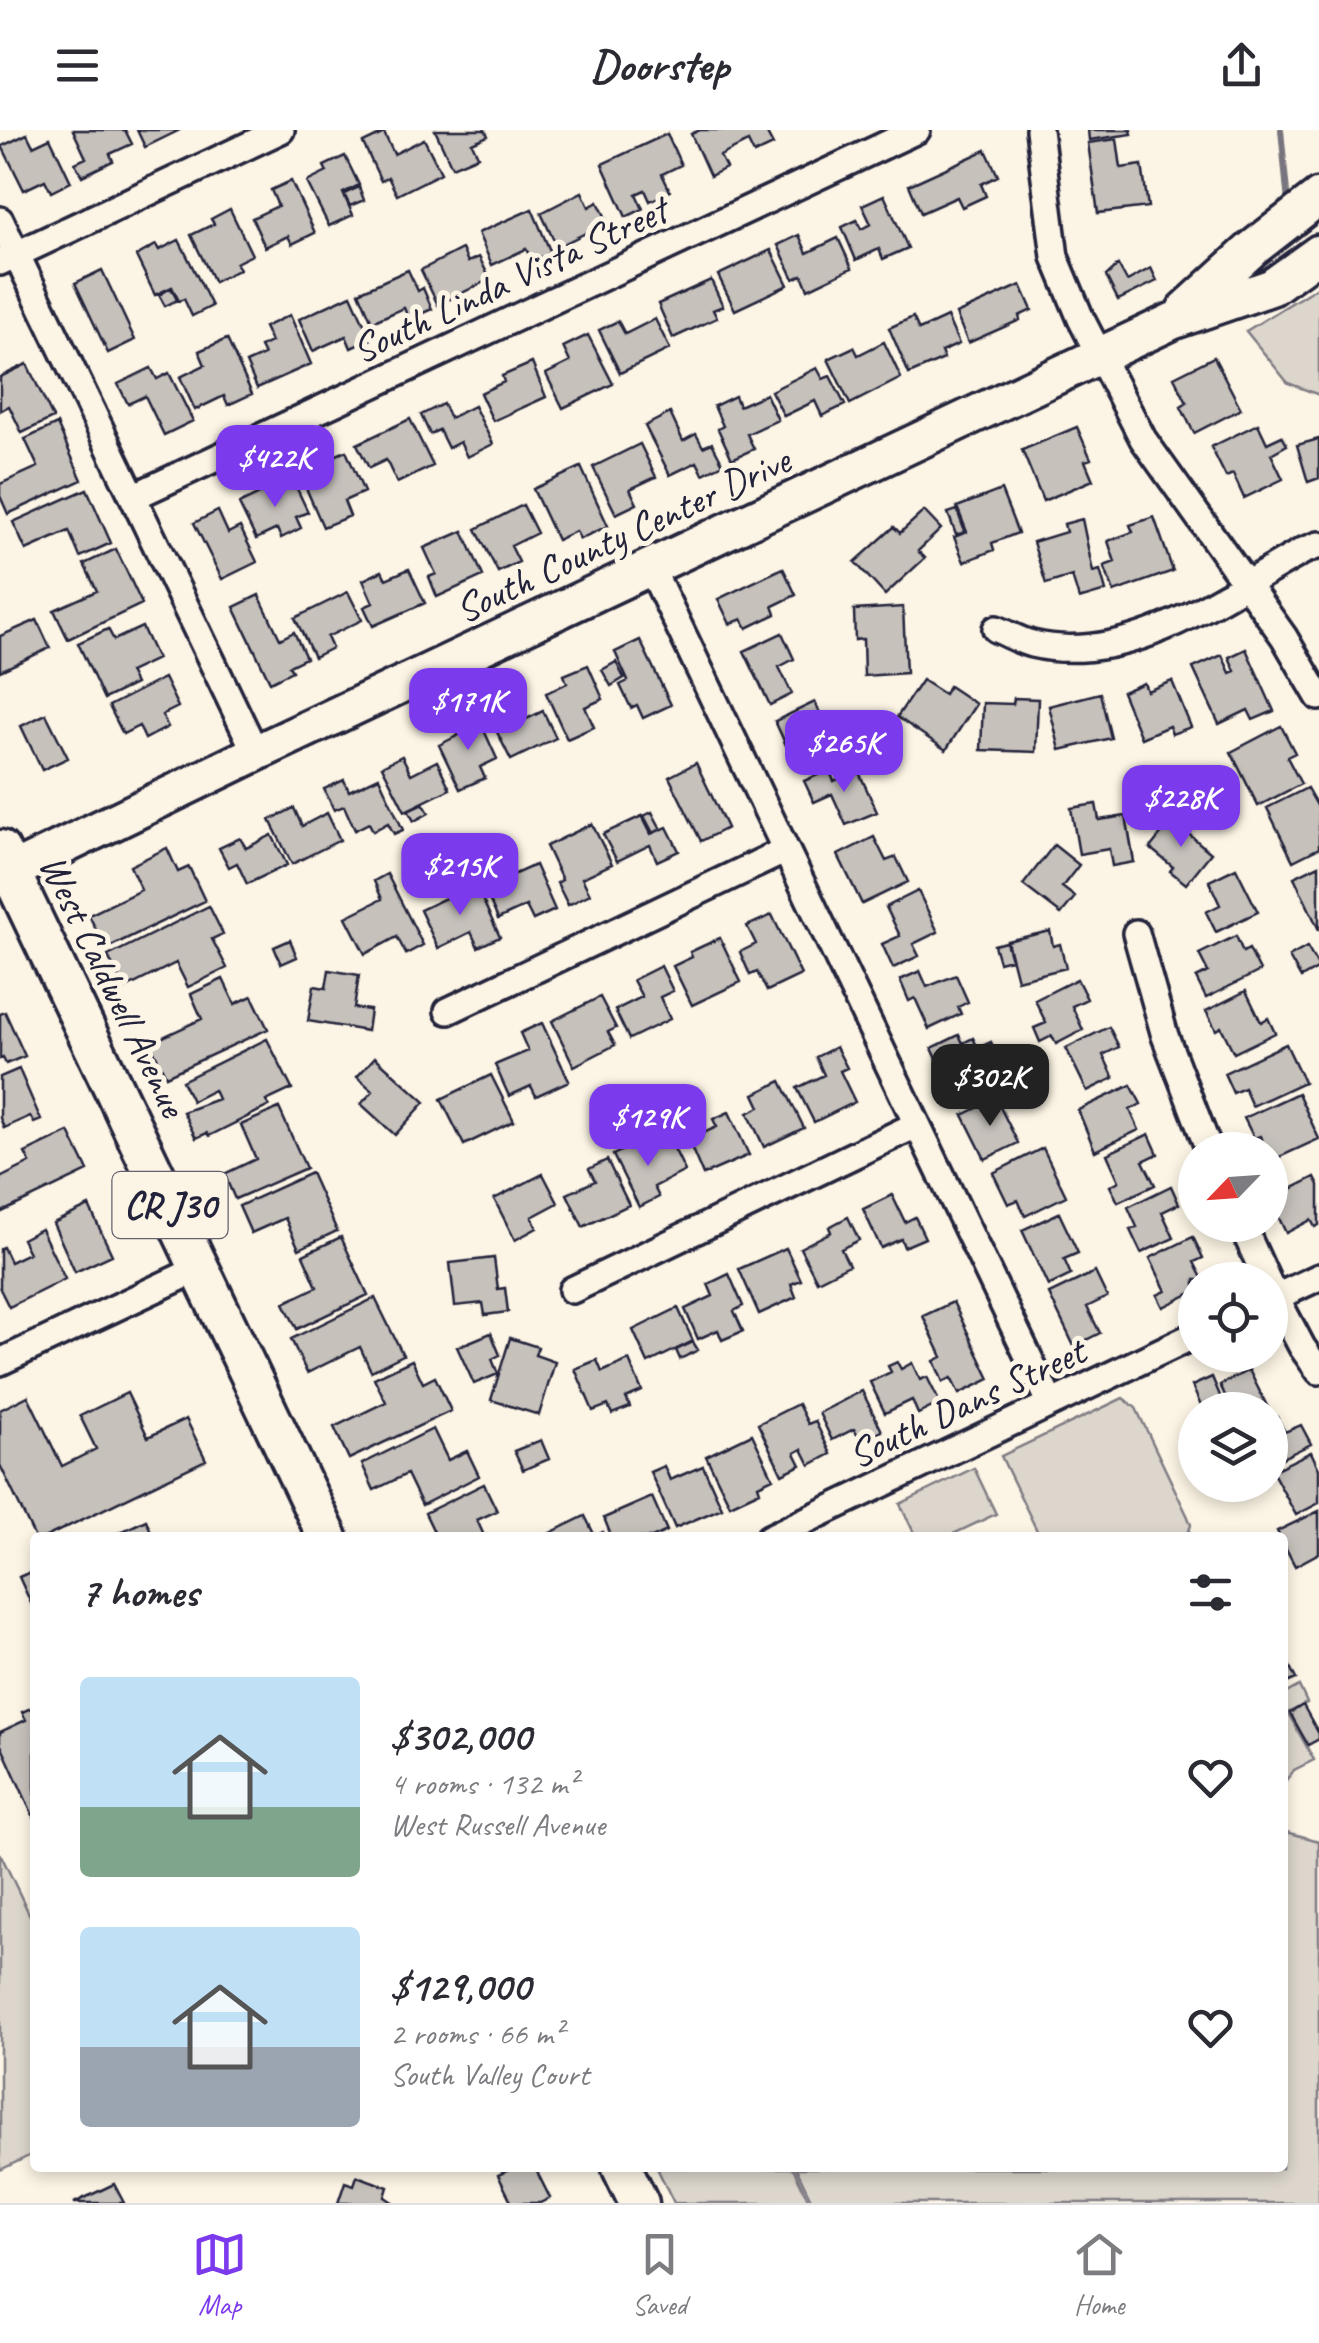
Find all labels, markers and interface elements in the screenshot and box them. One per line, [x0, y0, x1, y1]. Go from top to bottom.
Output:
text: Doorstep [590, 37, 729, 94]
icon: menu [50, 38, 105, 93]
icon: share [1214, 38, 1269, 93]
street label: South Linda Vista Street [344, 183, 680, 375]
pin: $422K [205, 425, 345, 510]
street label: South County Center Drive [447, 434, 800, 634]
text: $422K [238, 437, 312, 478]
pin: $171K [398, 668, 538, 753]
text: $171K [431, 680, 505, 721]
pin: $265K [774, 710, 914, 795]
text: $265K [807, 722, 881, 763]
pin: $228K [1111, 765, 1251, 850]
text: $228K [1144, 777, 1218, 818]
pin: $215K [390, 833, 530, 918]
text: $215K [423, 845, 497, 886]
street label: West Caldwell Avenue [28, 846, 199, 1127]
pin: $302K [920, 1044, 1060, 1129]
text: $302K [953, 1056, 1027, 1097]
pin: $129K [578, 1084, 718, 1169]
text: $129K [611, 1096, 685, 1137]
north arrow [1178, 1132, 1288, 1242]
map controls [1178, 1132, 1288, 1502]
road number: CR J30 [112, 1172, 228, 1238]
button: locate [1178, 1262, 1288, 1372]
street label: South Dans Street [840, 1325, 1096, 1480]
button: layers [1178, 1392, 1288, 1502]
icon: filters [1183, 1565, 1238, 1620]
text: 7 homes [80, 1566, 198, 1619]
text: $302,000 [390, 1710, 531, 1763]
icon: home [160, 1717, 280, 1837]
icon: heart [1183, 1750, 1238, 1805]
text: 4 rooms · 132 m² [390, 1763, 577, 1804]
text: West Russell Avenue [390, 1804, 605, 1845]
text: $129,000 [390, 1960, 530, 2013]
icon: home [160, 1967, 280, 2087]
icon: heart [1183, 2000, 1238, 2055]
text: 2 rooms · 66 m² [390, 2013, 563, 2054]
text: South Valley Court [390, 2054, 589, 2095]
tab: Map [192, 2227, 247, 2322]
tab: Saved [632, 2227, 687, 2322]
tab: Home [1072, 2227, 1127, 2322]

